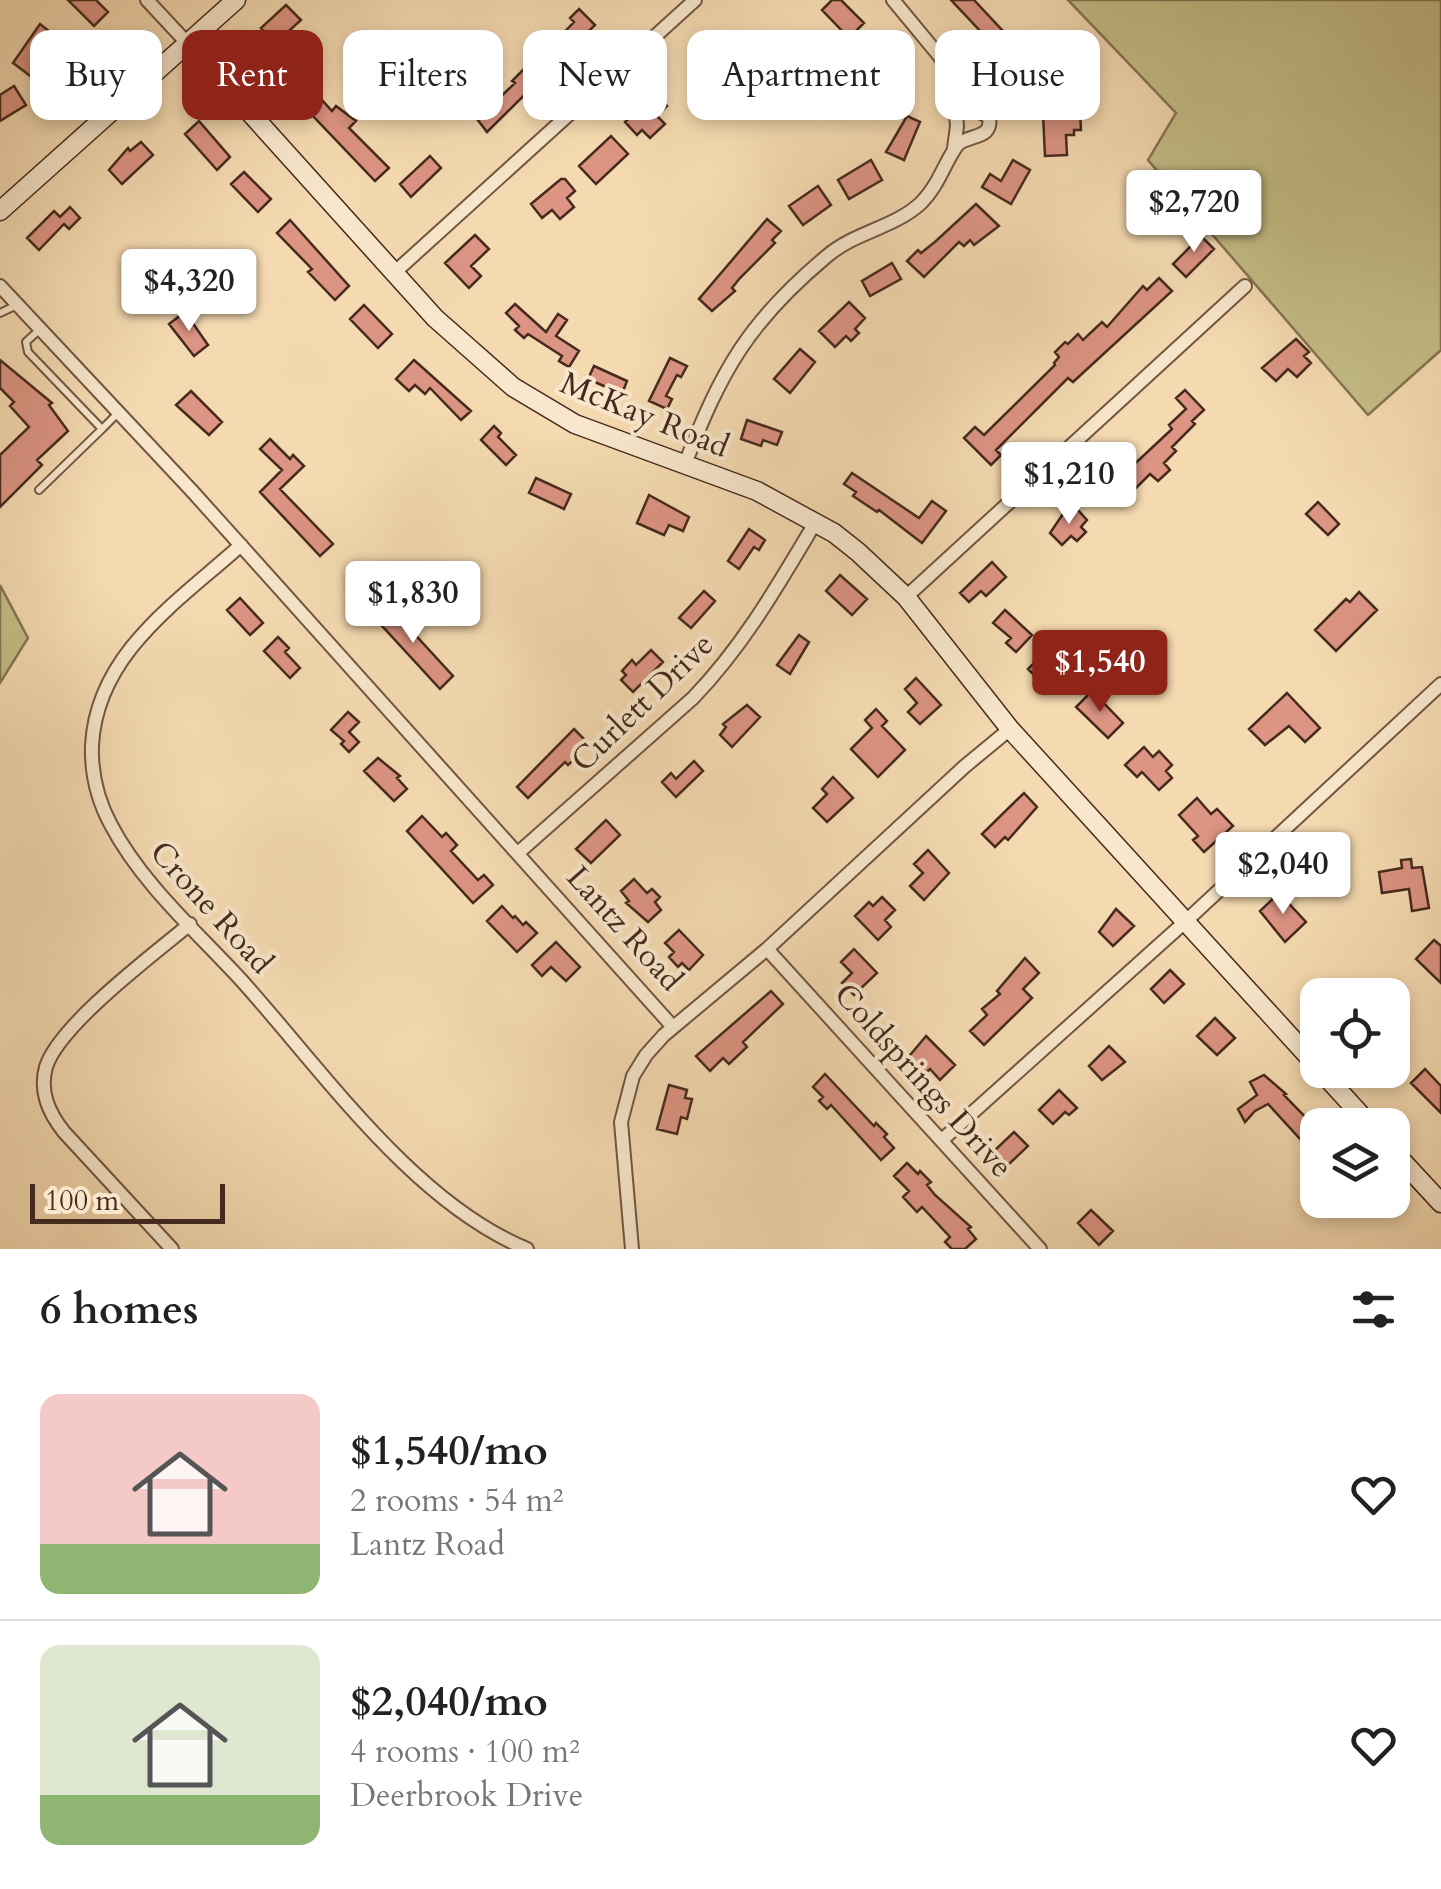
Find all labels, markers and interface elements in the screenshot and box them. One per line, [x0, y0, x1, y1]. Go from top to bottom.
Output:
chip: Buy [30, 30, 162, 120]
chip: Rent [182, 30, 323, 120]
chip: Filters [343, 30, 503, 120]
chip: New [523, 30, 667, 120]
chip: Apartment [687, 30, 915, 120]
chip: House [935, 30, 1100, 120]
pin: $2,720 [1113, 170, 1275, 255]
text: $2,720 [1148, 180, 1240, 224]
pin: $4,320 [108, 249, 270, 334]
text: $4,320 [143, 259, 235, 303]
street label: McKay Road [554, 361, 735, 469]
pin: $1,210 [988, 442, 1150, 527]
text: $1,210 [1023, 452, 1115, 496]
pin: $1,830 [332, 561, 494, 646]
text: $1,830 [367, 571, 459, 615]
street label: Curlett Drive [562, 623, 724, 782]
pin: $1,540 [1019, 630, 1181, 715]
text: $1,540 [1054, 640, 1146, 684]
street label: Crone Road [140, 832, 283, 984]
pin: $2,040 [1202, 832, 1364, 917]
text: $2,040 [1237, 842, 1329, 886]
street label: Lantz Road [556, 856, 692, 1001]
street label: Coldsprings Drive [824, 974, 1023, 1188]
map controls [1300, 978, 1410, 1218]
button: locate [1300, 978, 1410, 1088]
button: layers [1300, 1108, 1410, 1218]
scale bar [30, 1179, 225, 1224]
text: 100 m [45, 1182, 119, 1220]
text: 6 homes [40, 1281, 198, 1338]
icon: filters [1346, 1282, 1401, 1337]
text: $1,540/mo [350, 1422, 548, 1479]
icon: home [120, 1434, 240, 1554]
icon: heart [1346, 1467, 1401, 1522]
text: 2 rooms · 54 m² [350, 1479, 563, 1523]
text: Lantz Road [350, 1523, 505, 1567]
text: $2,040/mo [350, 1673, 548, 1730]
icon: home [120, 1685, 240, 1805]
icon: heart [1346, 1718, 1401, 1773]
text: 4 rooms · 100 m² [350, 1730, 580, 1774]
text: Deerbrook Drive [350, 1774, 583, 1818]

